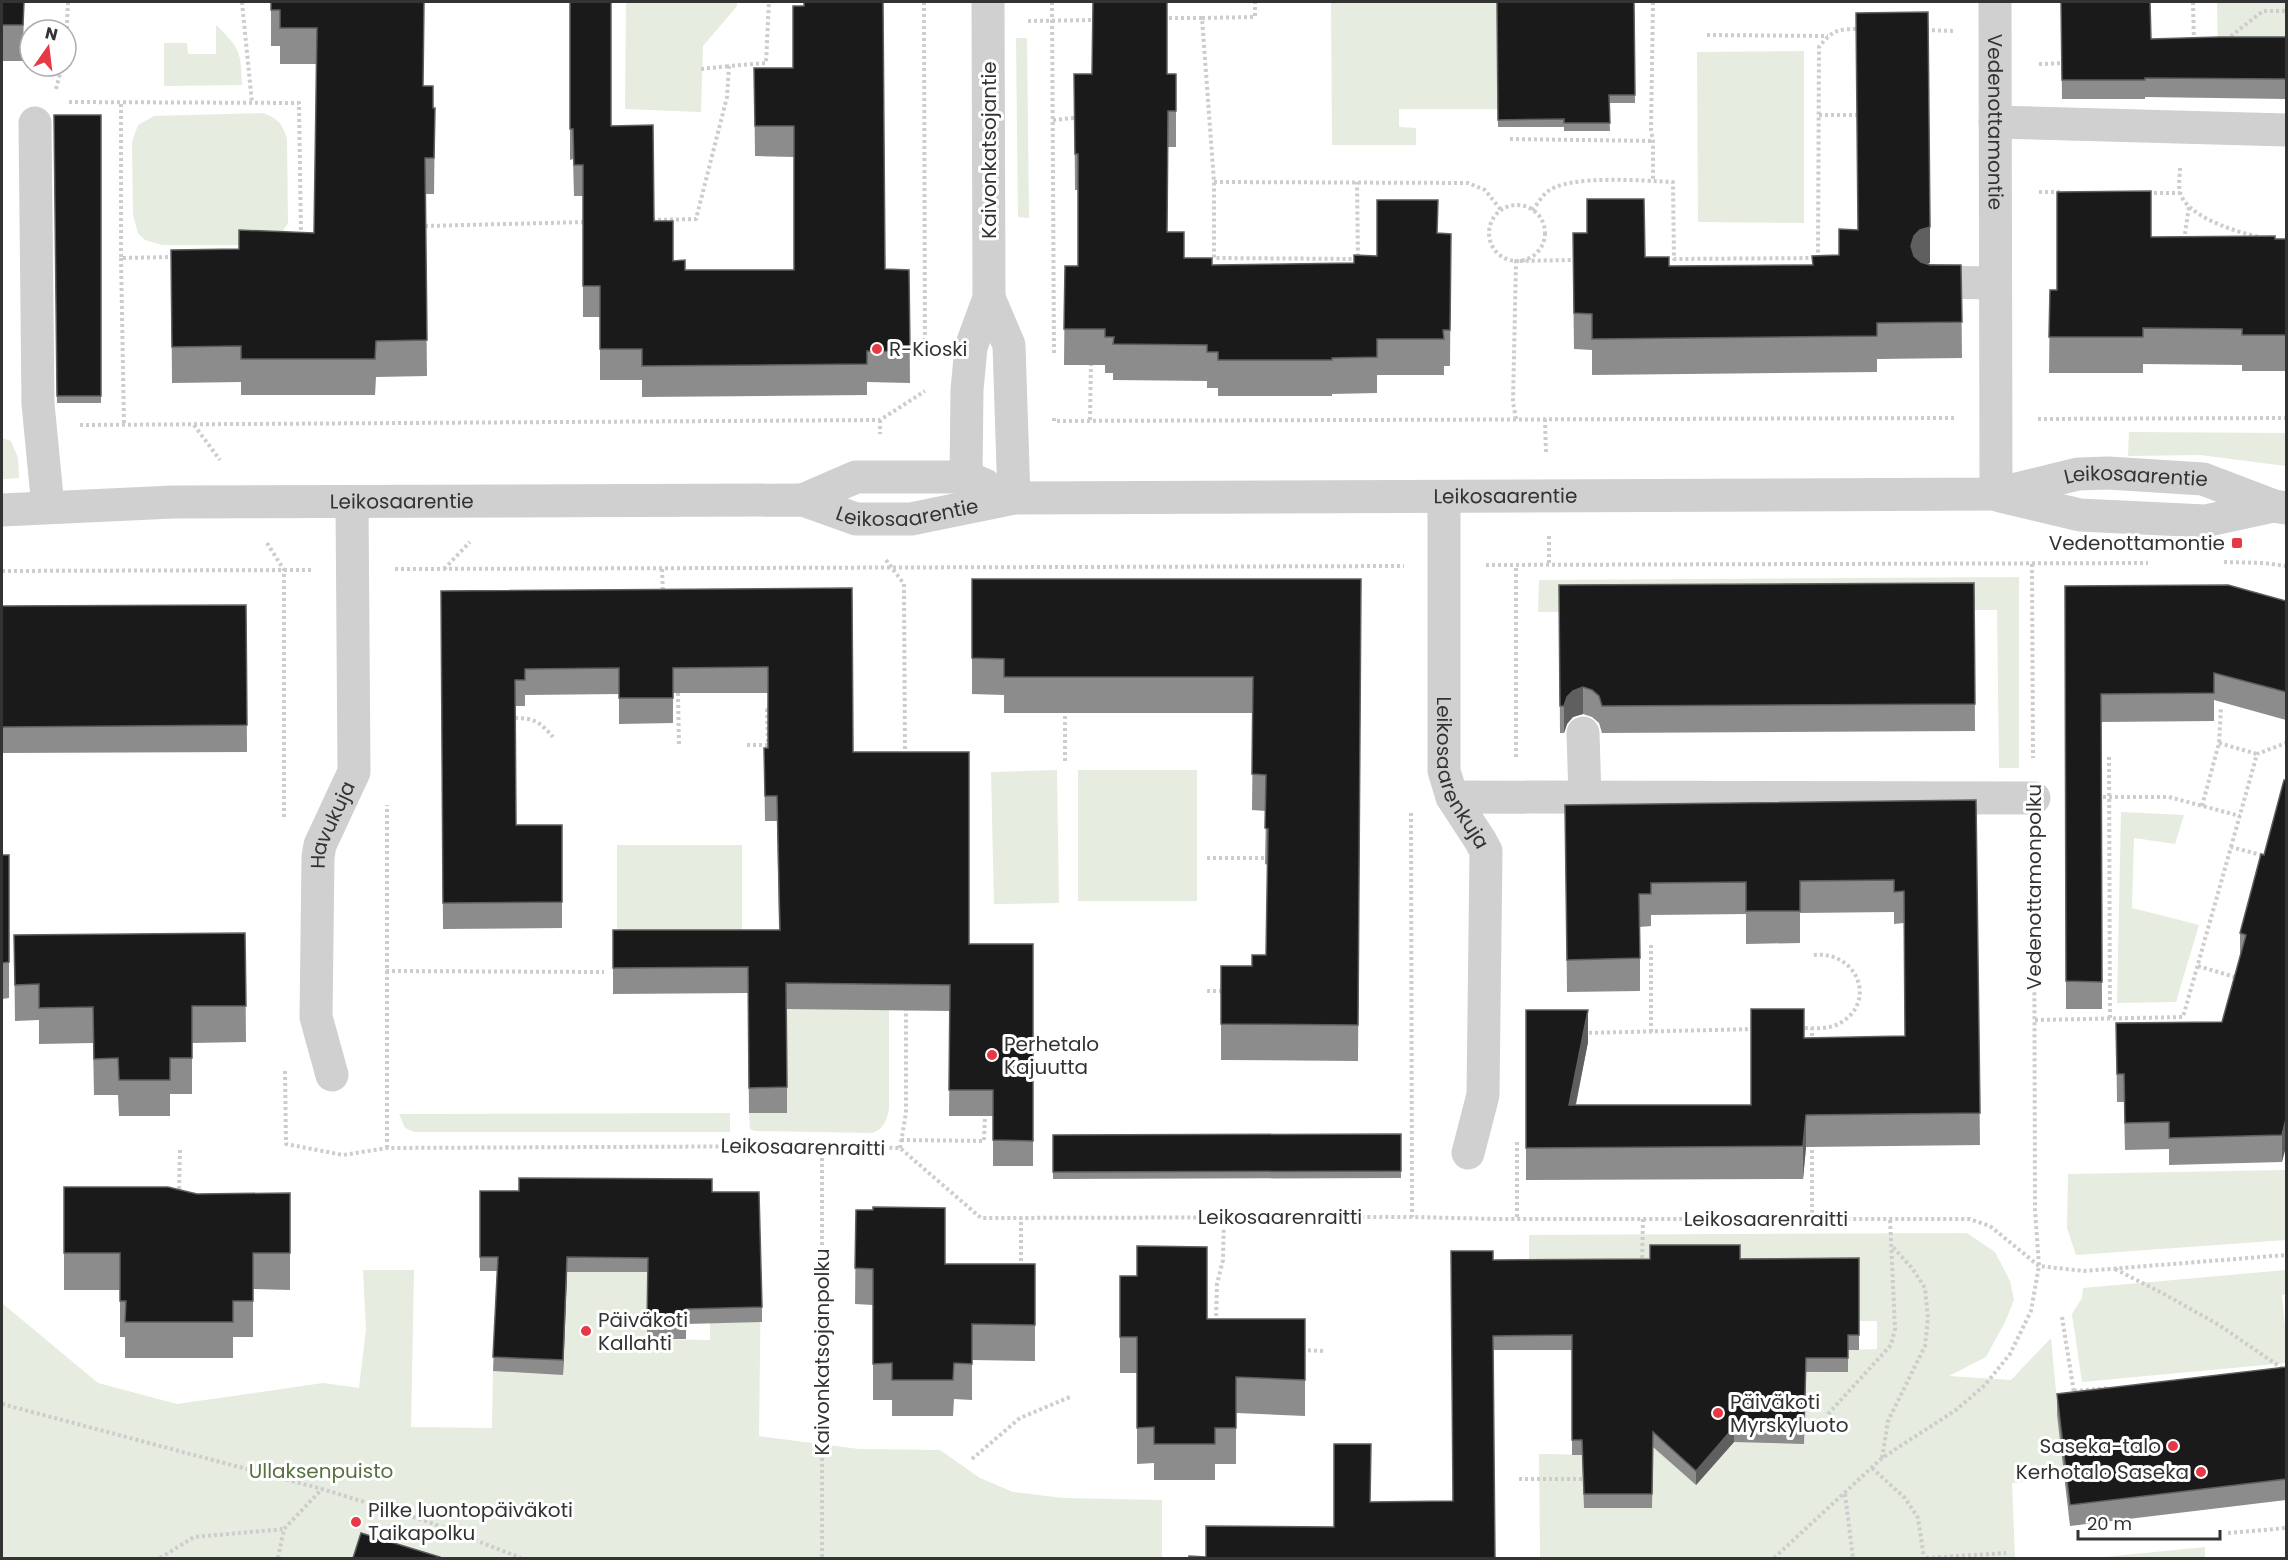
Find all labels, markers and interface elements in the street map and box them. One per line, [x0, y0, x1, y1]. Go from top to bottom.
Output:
north arrow [18, 18, 78, 78]
text: N [43, 21, 60, 47]
street label: Vedenottamontie [1981, 34, 2009, 210]
street label: Kaivonkatsojantie [975, 61, 1003, 239]
place label: R-Kioski [889, 335, 968, 363]
marker: R-Kioski [870, 342, 884, 356]
street label: Leikosaarentie [2061, 459, 2209, 493]
street label: Leikosaarentie [1433, 482, 1577, 510]
street label: Leikosaarentie [330, 487, 474, 516]
street label: Leikosaarentie [832, 492, 981, 533]
place label: Vedenottamontie [2049, 529, 2225, 557]
marker: Vedenottamontie [2230, 536, 2244, 550]
street label: Leikosaarenkuja [1430, 697, 1496, 854]
street label: Havukuja [304, 776, 362, 869]
street label: Vedenottamonpolku [2020, 784, 2048, 990]
place label: Perhetalo Kajuutta [1004, 1030, 1099, 1081]
marker: Perhetalo Kajuutta [985, 1048, 999, 1062]
street label: Leikosaarenraitti [720, 1132, 886, 1162]
street label: Leikosaarenraitti [1198, 1203, 1362, 1231]
street label: Leikosaarenraitti [1684, 1205, 1848, 1233]
street label: Kaivonkatsojanpolku [808, 1248, 836, 1456]
place label: Päiväkoti Kallahti [598, 1306, 688, 1357]
marker: Päiväkoti Kallahti [579, 1324, 593, 1338]
place label: Päiväkoti Myrskyluoto [1730, 1388, 1849, 1439]
marker: Päiväkoti Myrskyluoto [1711, 1406, 1725, 1420]
place label: Saseka-talo [2040, 1432, 2161, 1460]
marker: Saseka-talo [2166, 1439, 2180, 1453]
park label: Ullaksenpuisto [249, 1457, 393, 1485]
place label: Kerhotalo Saseka [2016, 1458, 2189, 1486]
marker: Kerhotalo Saseka [2194, 1465, 2208, 1479]
place label: Pilke luontopäiväkoti Taikapolku [368, 1496, 573, 1547]
scale bar [2078, 1503, 2220, 1541]
text: 20 m [2087, 1511, 2132, 1536]
marker: Pilke luontopäiväkoti Taikapolku [349, 1515, 363, 1529]

